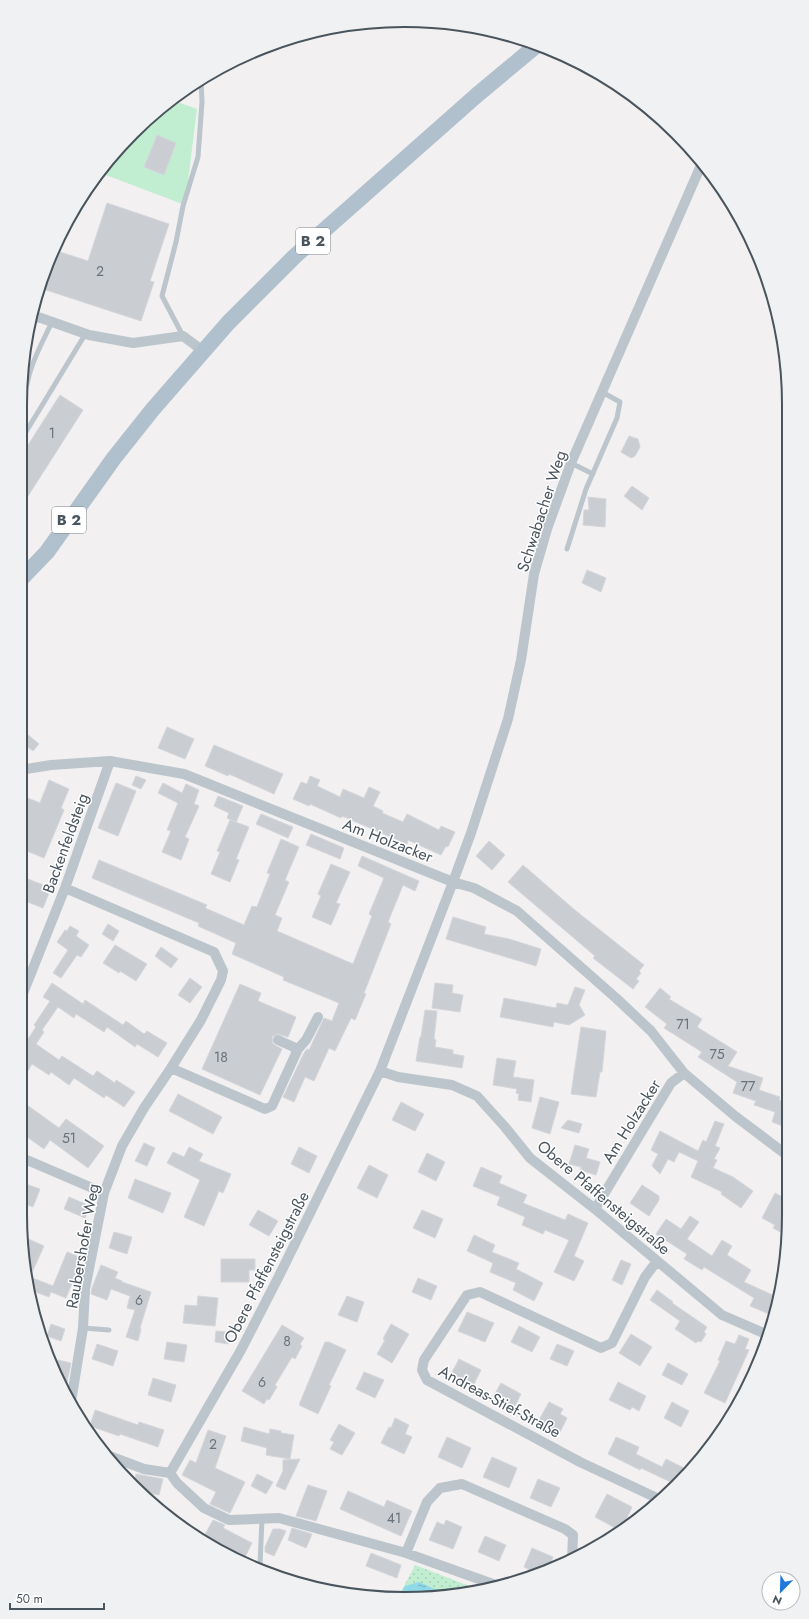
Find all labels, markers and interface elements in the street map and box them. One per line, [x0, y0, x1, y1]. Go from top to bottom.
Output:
road number: B 2 [296, 228, 330, 254]
house number: 2 [96, 261, 104, 281]
house number: 1 [49, 423, 55, 443]
street label: Schwabacher Weg [511, 447, 572, 575]
road number: B 2 [52, 507, 86, 533]
street label: Backenfeldsteig [37, 790, 94, 897]
street label: Am Holzacker [339, 813, 437, 868]
house number: 71 [676, 1014, 690, 1034]
house number: 75 [709, 1044, 725, 1064]
house number: 18 [214, 1047, 228, 1067]
street label: Am Holzacker [597, 1074, 667, 1168]
house number: 77 [741, 1076, 756, 1096]
house number: 51 [62, 1128, 76, 1148]
street label: Obere Pfaffensteigstraße [532, 1135, 675, 1260]
street label: Raubershofer Weg [60, 1182, 105, 1310]
street label: Obere Pfaffensteigstraße [218, 1187, 315, 1347]
house number: 6 [135, 1290, 143, 1310]
house number: 8 [283, 1331, 291, 1351]
street label: Andreas-Stief-Straße [435, 1360, 565, 1443]
house number: 6 [258, 1372, 266, 1392]
house number: 2 [209, 1434, 217, 1454]
house number: 41 [387, 1508, 401, 1528]
north arrow [761, 1571, 801, 1611]
scale bar [10, 1585, 104, 1611]
text: 50 m [16, 1590, 43, 1608]
text: N [770, 1591, 784, 1609]

